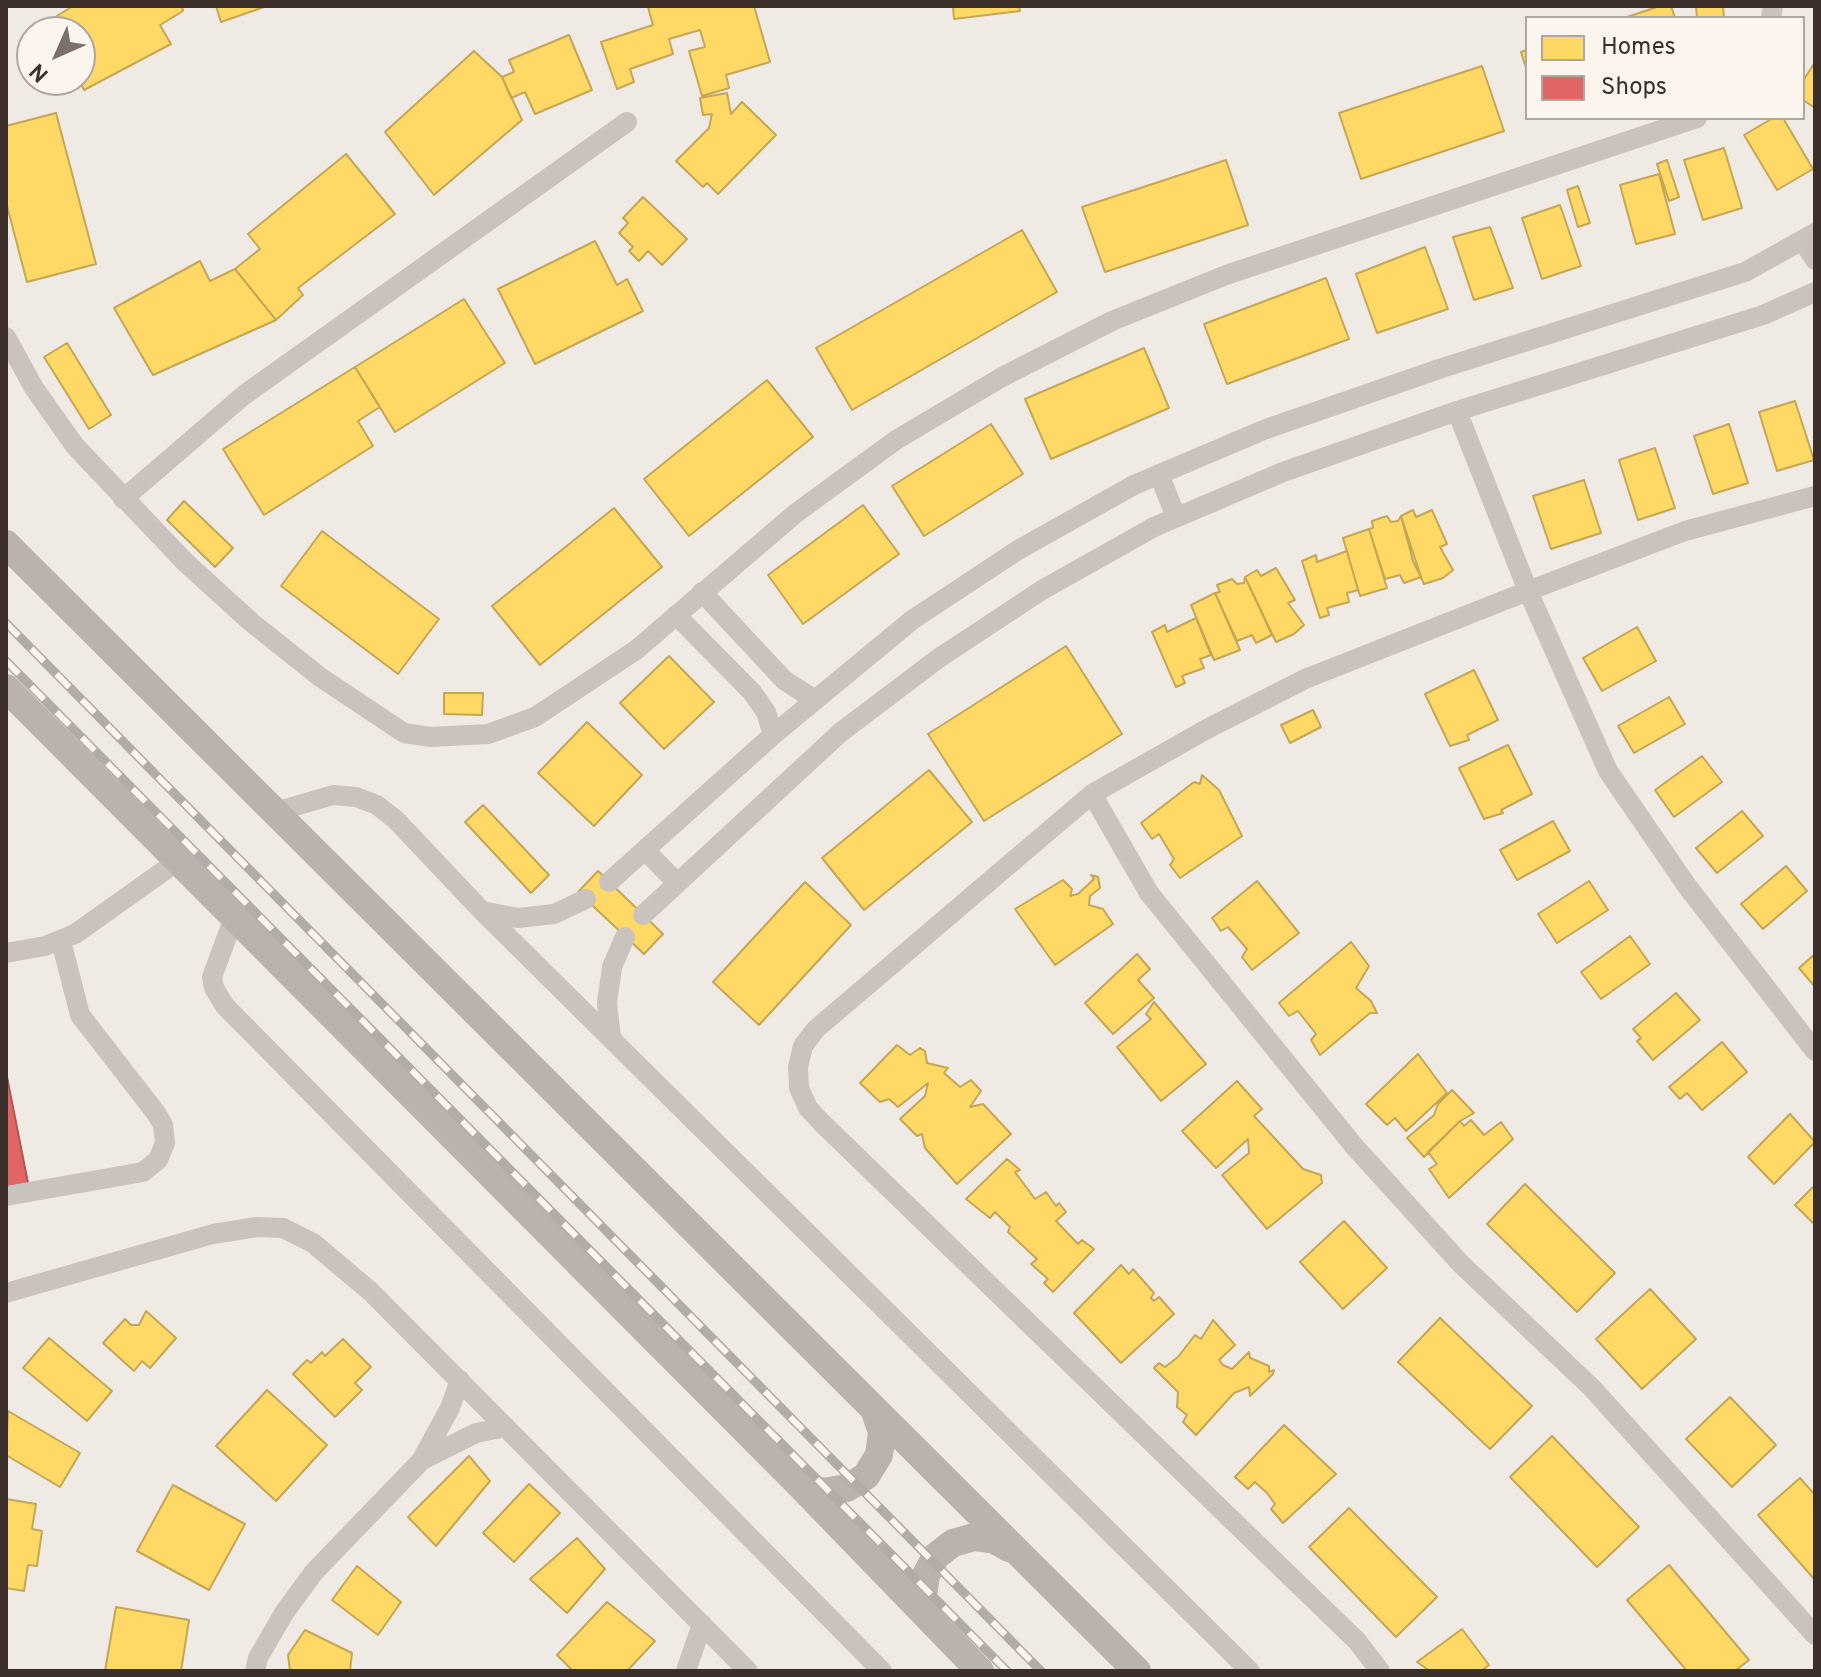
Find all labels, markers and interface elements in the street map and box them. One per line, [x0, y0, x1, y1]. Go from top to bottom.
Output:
north arrow [16, 16, 96, 96]
legend [1525, 16, 1805, 120]
text: Homes [1601, 33, 1676, 63]
text: N [25, 57, 55, 87]
text: Shops [1601, 73, 1667, 103]

